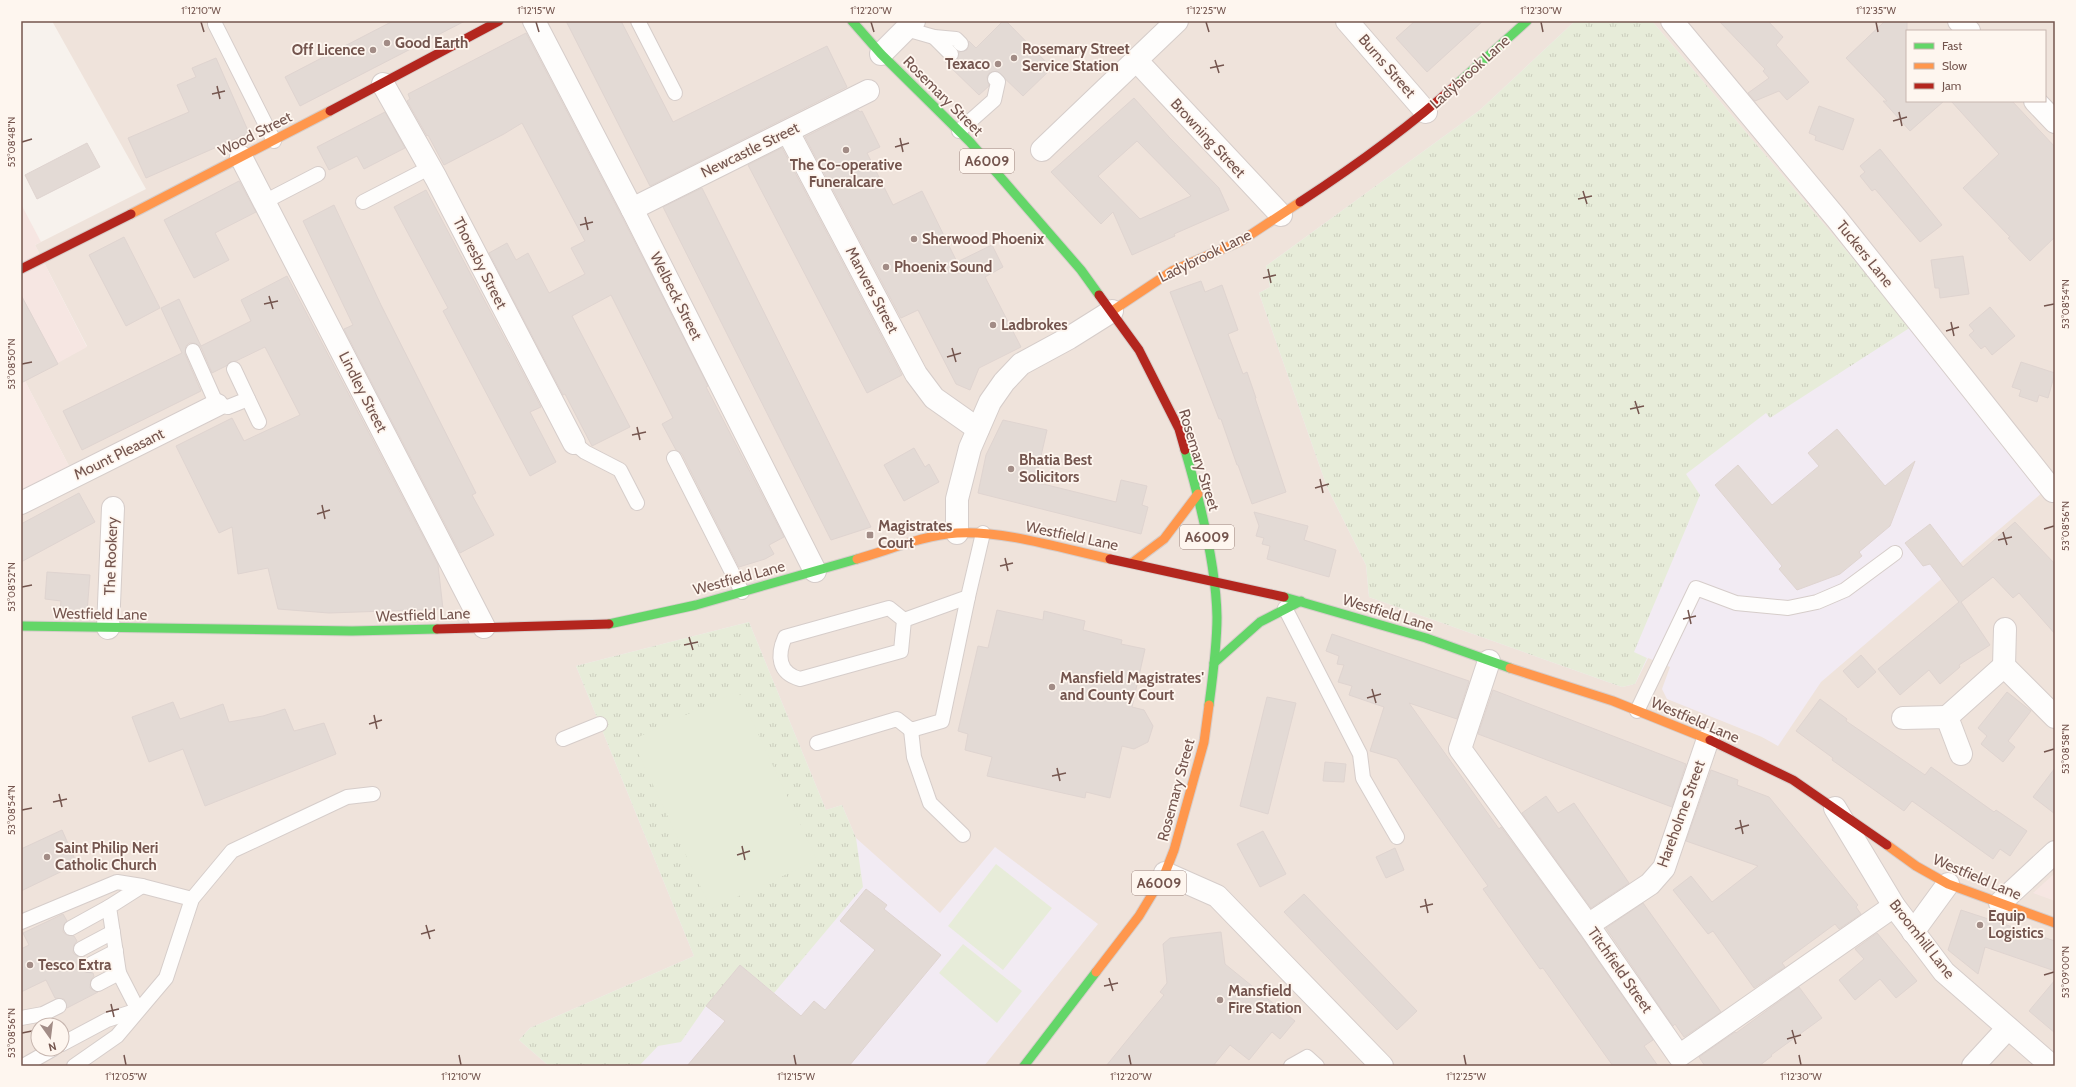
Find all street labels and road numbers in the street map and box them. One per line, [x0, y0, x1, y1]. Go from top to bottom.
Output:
street label: Burns Street [1355, 31, 1419, 101]
street label: Ladybrook Lane [1427, 31, 1514, 112]
street label: Rosemary Street [899, 52, 987, 140]
street label: Browning Street [1167, 95, 1249, 181]
street label: Wood Street [215, 108, 295, 160]
street label: Newcastle Street [698, 118, 802, 182]
road number: A6009 [960, 149, 1014, 173]
street label: Thoresby Street [449, 214, 511, 312]
street label: Tuckers Lane [1833, 217, 1898, 291]
street label: Ladybrook Lane [1156, 226, 1255, 286]
street label: Manvers Street [842, 244, 902, 336]
street label: Welbeck Street [646, 249, 706, 343]
street label: Lindley Street [335, 349, 391, 435]
street label: Rosemary Street [1175, 407, 1223, 513]
street label: Mount Pleasant [71, 424, 167, 484]
street label: The Rookery [101, 516, 121, 596]
street label: Westfield Lane [1024, 517, 1120, 555]
road number: A6009 [1180, 525, 1234, 549]
street label: Westfield Lane [691, 557, 787, 599]
street label: Westfield Lane [1340, 591, 1436, 635]
street label: Westfield Lane [53, 604, 148, 624]
street label: Westfield Lane [376, 604, 471, 626]
street label: Westfield Lane [1648, 693, 1742, 747]
street label: Rosemary Street [1154, 737, 1198, 843]
street label: Hareholme Street [1653, 758, 1709, 870]
street label: Westfield Lane [1930, 850, 2024, 904]
road number: A6009 [1132, 871, 1186, 895]
street label: Broomhill Lane [1885, 896, 1959, 982]
street label: Titchfield Street [1584, 924, 1656, 1016]

